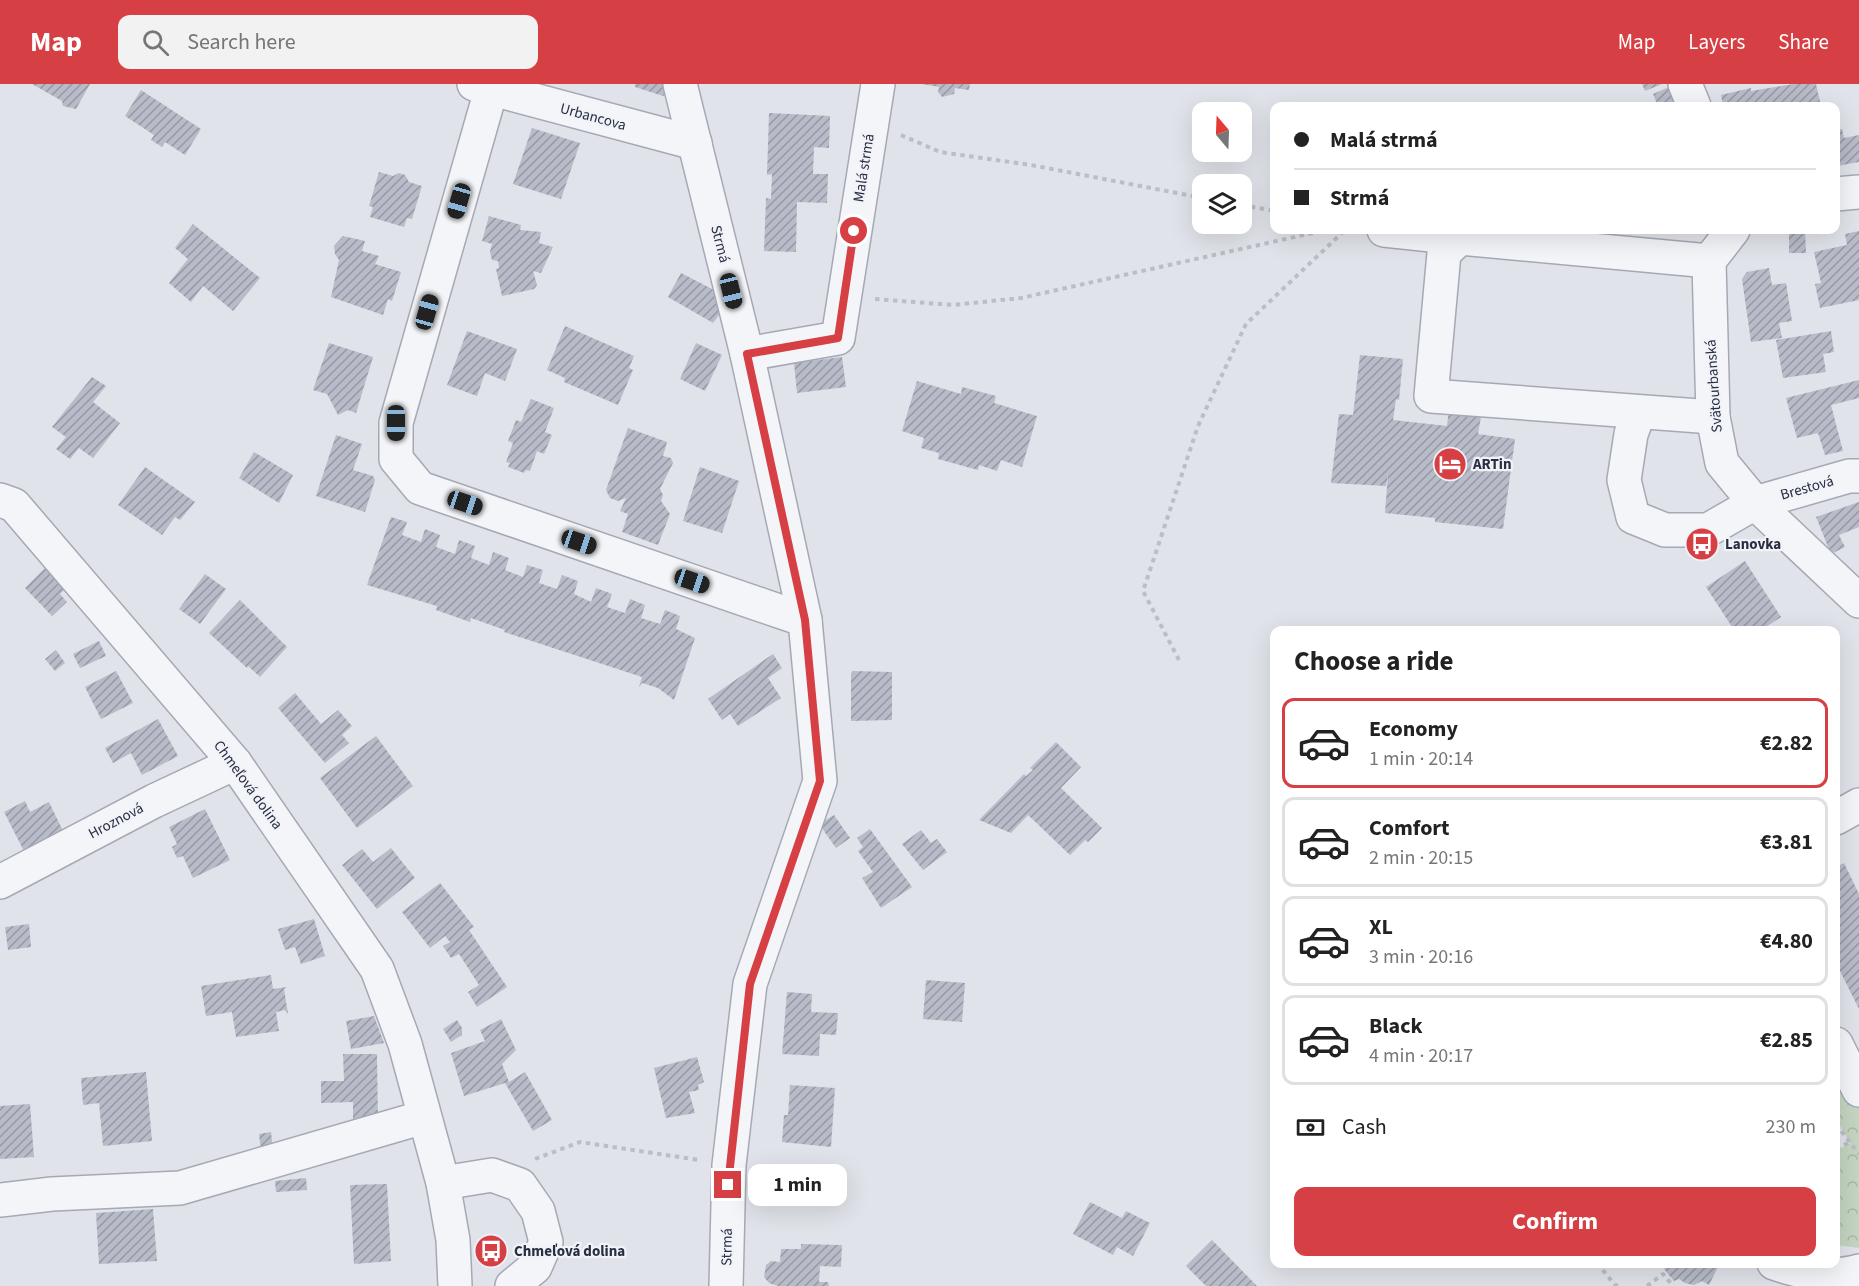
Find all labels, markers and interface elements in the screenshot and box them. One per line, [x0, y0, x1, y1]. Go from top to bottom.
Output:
search box [118, 15, 538, 69]
text: Map [30, 22, 82, 62]
icon: search [139, 26, 172, 59]
text: Search here [187, 26, 296, 58]
text: Map [1618, 27, 1655, 57]
text: Layers [1688, 27, 1745, 57]
text: Share [1778, 27, 1829, 57]
street label: Urbancova [558, 98, 628, 136]
north arrow [1192, 102, 1252, 162]
map controls [1192, 102, 1252, 234]
text: Malá strmá [1330, 124, 1438, 156]
street label: Malá strmá [848, 132, 880, 204]
button: layers [1192, 174, 1252, 234]
car [445, 181, 473, 221]
text: Strmá [1330, 182, 1389, 214]
route start [840, 217, 867, 244]
street label: Strmá [705, 223, 735, 265]
car [718, 271, 744, 311]
car [413, 292, 441, 332]
street label: Svätourbanská [1700, 339, 1728, 433]
car [387, 405, 405, 441]
hotel icon: ARTin [1432, 446, 1468, 482]
place label: ARTin [1472, 454, 1512, 475]
street label: Brestová [1778, 470, 1836, 506]
car [445, 489, 485, 517]
bus stop icon: Lanovka [1684, 526, 1720, 562]
car [559, 528, 599, 556]
place label: Lanovka [1725, 534, 1781, 555]
car [672, 567, 712, 595]
text: Choose a ride [1294, 642, 1454, 681]
text: Economy [1369, 713, 1458, 745]
icon: car [1297, 716, 1351, 770]
text: €2.82 [1760, 727, 1813, 759]
street label: Chmeľová dolina [208, 736, 288, 834]
text: 1 min · 20:14 [1369, 745, 1473, 773]
street label: Hroznová [85, 798, 147, 844]
text: Comfort [1369, 812, 1450, 844]
icon: car [1297, 815, 1351, 869]
text: €3.81 [1760, 826, 1813, 858]
text: 2 min · 20:15 [1369, 844, 1473, 872]
text: XL [1369, 911, 1393, 943]
icon: car [1297, 914, 1351, 968]
text: €4.80 [1760, 925, 1813, 957]
text: 3 min · 20:16 [1369, 943, 1473, 971]
text: Black [1369, 1010, 1423, 1042]
icon: car [1297, 1013, 1351, 1067]
text: €2.85 [1760, 1024, 1813, 1056]
text: 4 min · 20:17 [1369, 1042, 1473, 1070]
icon: cash [1294, 1111, 1327, 1144]
text: Cash [1342, 1111, 1387, 1143]
text: 230 m [1766, 1113, 1816, 1141]
callout: 1 min [749, 1164, 848, 1206]
route end [714, 1171, 741, 1198]
text: 1 min [773, 1171, 822, 1199]
button: Confirm [1294, 1187, 1816, 1256]
street label: Strmá [716, 1228, 738, 1266]
bus stop icon: Chmeľová dolina [473, 1233, 509, 1269]
place label: Chmeľová dolina [514, 1241, 625, 1262]

